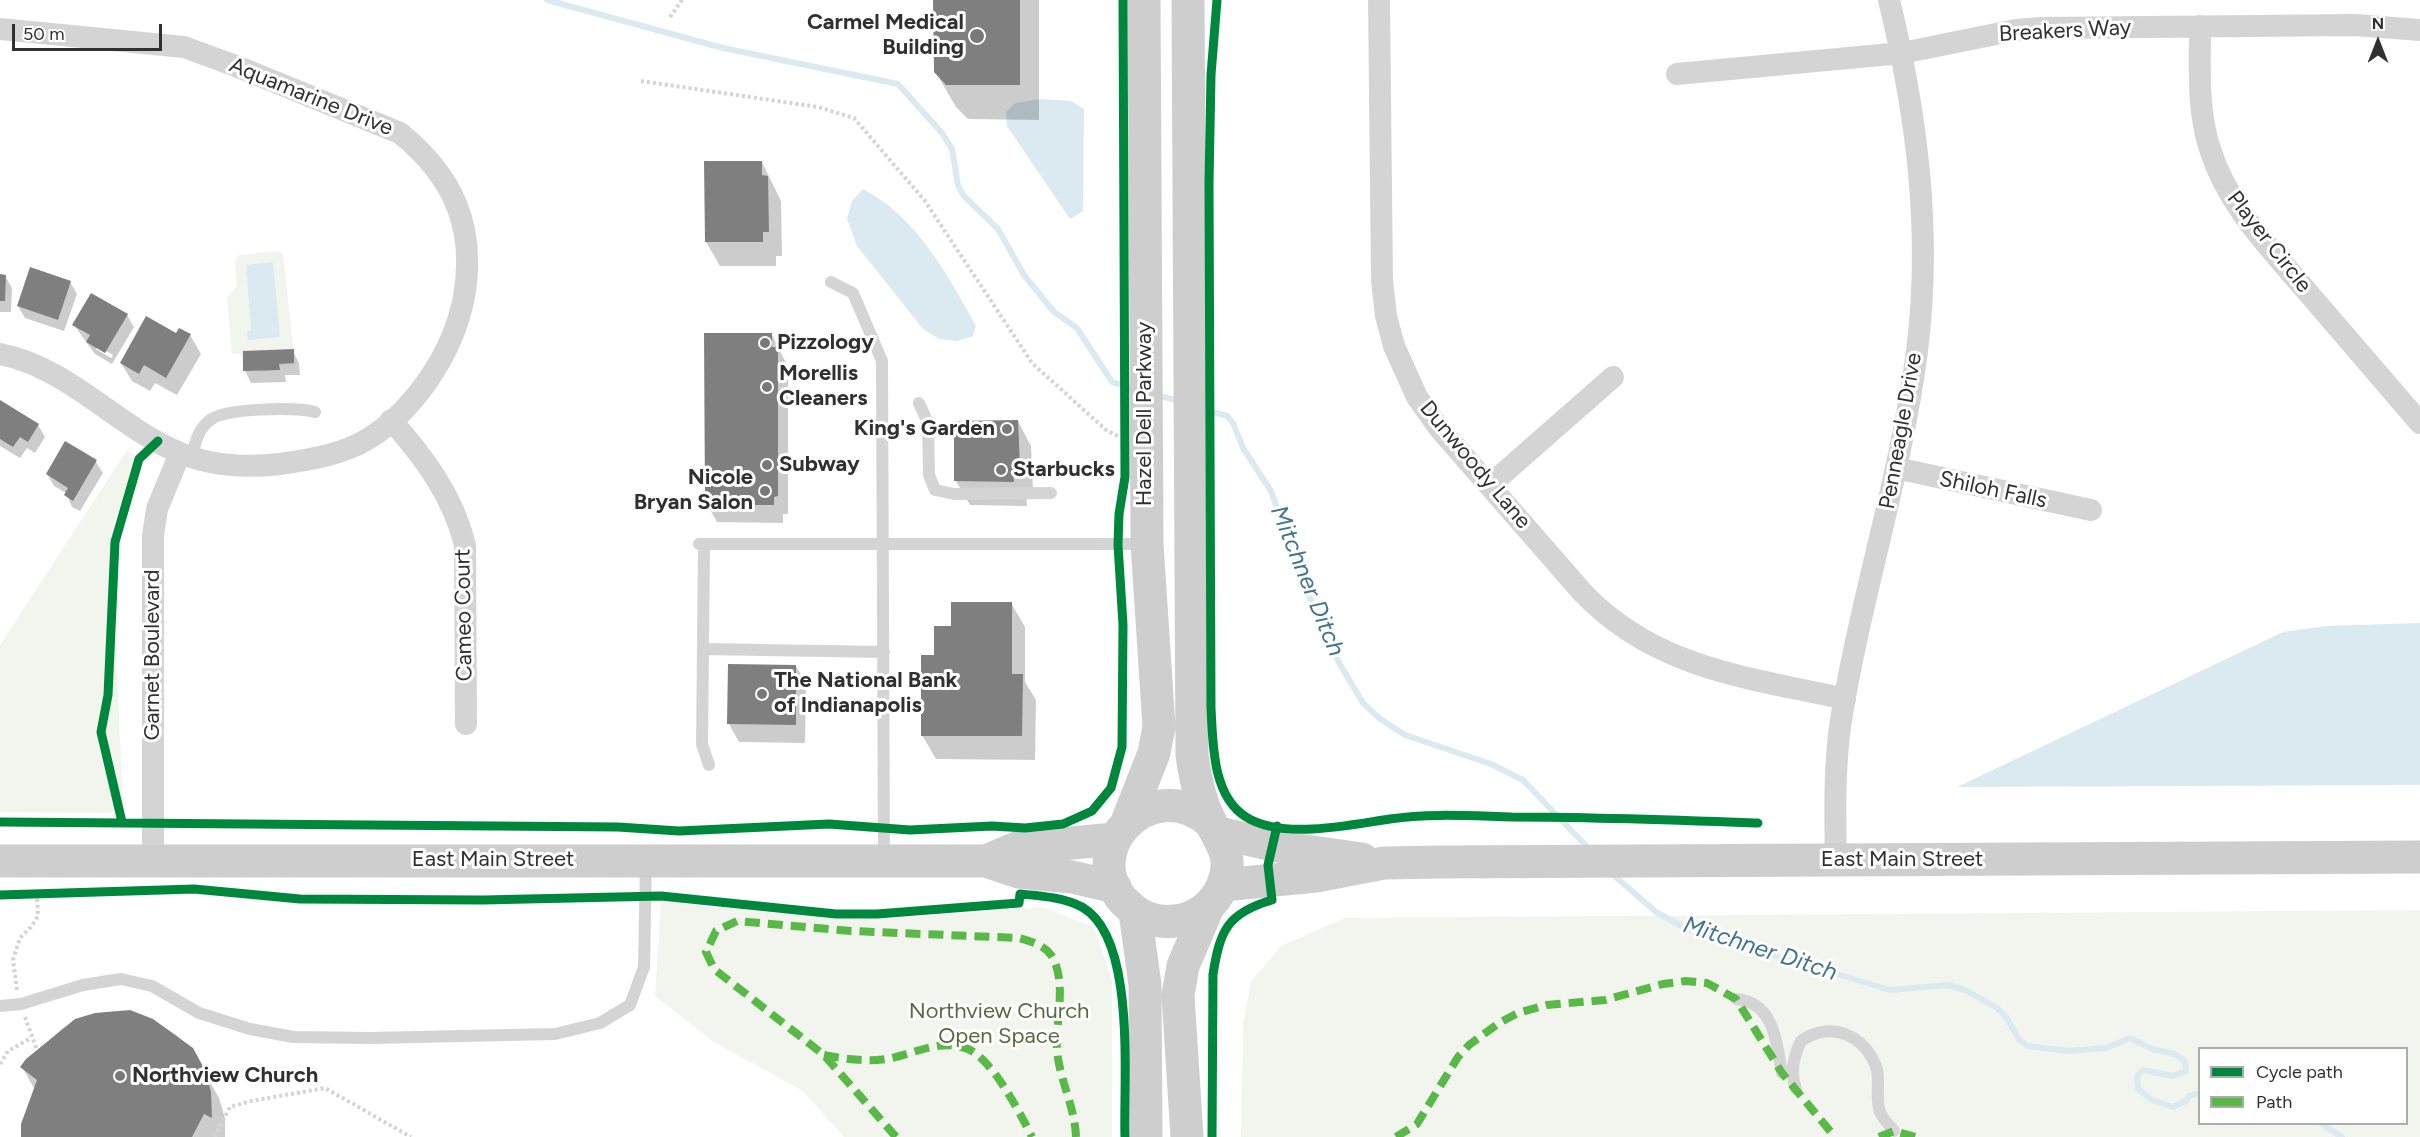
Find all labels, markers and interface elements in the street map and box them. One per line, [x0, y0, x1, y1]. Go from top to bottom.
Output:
place label: Carmel Medical Building [807, 10, 964, 62]
scale bar [15, 12, 165, 50]
north arrow [2348, 12, 2408, 72]
street label: Breakers Way [1998, 14, 2132, 48]
text: N [2372, 14, 2384, 33]
text: 50 m [23, 23, 65, 45]
marker: Carmel Medical Building [968, 27, 986, 45]
street label: Aquamarine Drive [225, 52, 397, 142]
street label: Player Circle [2221, 186, 2317, 298]
street label: Hazel Dell Parkway [1132, 322, 1158, 506]
place label: Pizzology [777, 330, 874, 356]
marker: Pizzology [758, 336, 772, 350]
street label: Penneagle Drive [1874, 351, 1928, 511]
place label: Morellis Cleaners [779, 361, 868, 412]
marker: Morellis Cleaners [760, 380, 774, 394]
street label: Dunwoody Lane [1414, 396, 1536, 534]
place label: King's Garden [854, 416, 995, 442]
marker: King's Garden [1000, 422, 1014, 436]
place label: Subway [779, 452, 860, 478]
place label: Starbucks [1013, 457, 1115, 483]
marker: Subway [760, 458, 774, 472]
marker: Starbucks [994, 463, 1008, 477]
place label: Nicole Bryan Salon [634, 465, 753, 516]
street label: Shiloh Falls [1937, 466, 2049, 514]
marker: Nicole Bryan Salon [758, 484, 772, 498]
water label: Mitchner Ditch [1264, 501, 1350, 661]
street label: Cameo Court [450, 548, 478, 682]
street label: Garnet Boulevard [140, 569, 166, 741]
place label: The National Bank of Indianapolis [774, 668, 957, 720]
marker: The National Bank of Indianapolis [755, 687, 769, 701]
street label: East Main Street [412, 847, 574, 873]
street label: East Main Street [1821, 847, 1983, 873]
water label: Mitchner Ditch [1680, 911, 1840, 987]
park label: Northview Church Open Space [909, 999, 1089, 1050]
legend [2198, 1047, 2408, 1125]
text: Cycle path [2256, 1061, 2343, 1083]
place label: Northview Church [132, 1063, 318, 1089]
marker: Northview Church [113, 1069, 127, 1083]
text: Path [2256, 1091, 2292, 1113]

